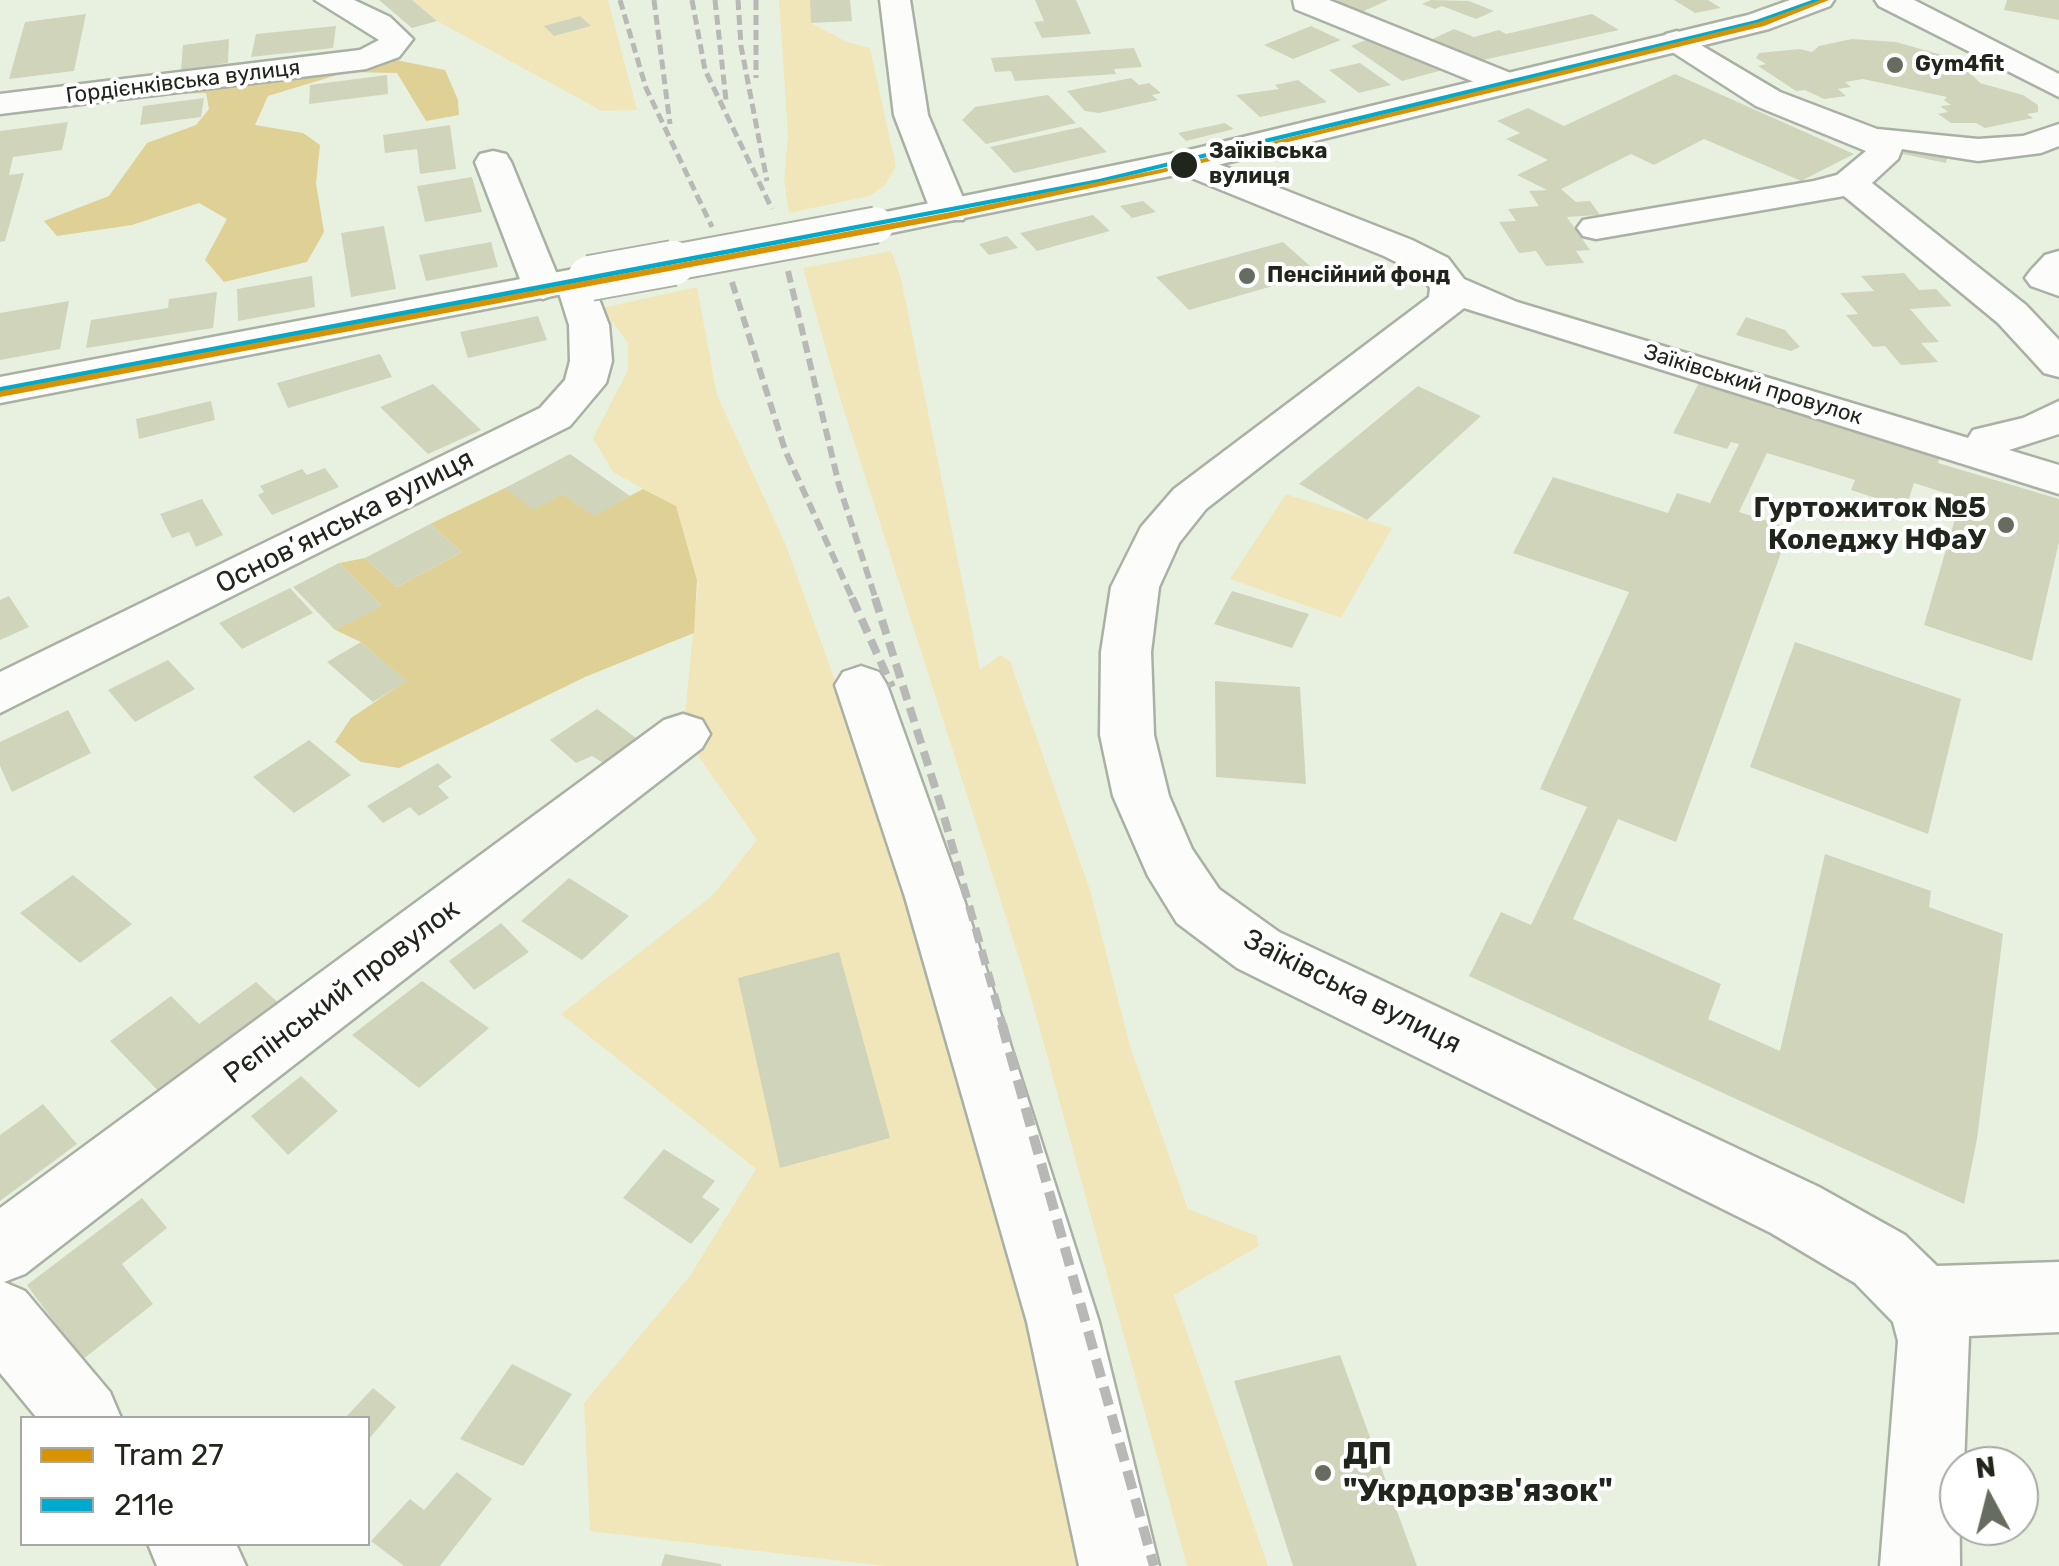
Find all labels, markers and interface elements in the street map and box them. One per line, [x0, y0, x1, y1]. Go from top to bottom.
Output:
place label: Gym4fit [1915, 52, 2004, 78]
marker: Gym4fit [1884, 54, 1906, 76]
street label: Гордієнківська вулиця [64, 55, 302, 109]
place label: Заїківська вулиця [1209, 139, 1328, 190]
marker: Заїківська вулиця [1168, 149, 1200, 181]
place label: Пенсійний фонд [1267, 263, 1450, 289]
marker: Пенсійний фонд [1236, 265, 1258, 287]
street label: Заїківський провулок [1640, 339, 1866, 431]
street label: Основ’янська вулиця [210, 442, 480, 602]
place label: Гуртожиток №5 Коледжу НФаУ [1753, 492, 1986, 558]
marker: Гуртожиток №5 Коледжу НФаУ [1995, 514, 2017, 536]
street label: Рєпінський провулок [218, 892, 466, 1092]
street label: Заїківська вулиця [1237, 923, 1467, 1061]
legend [20, 1416, 370, 1546]
place label: ДП "Укрдорзв'язок" [1343, 1436, 1613, 1511]
text: Tram 27 [114, 1437, 224, 1473]
north arrow [1939, 1446, 2039, 1546]
text: N [1974, 1450, 1998, 1485]
marker: ДП "Укрдорзв'язок" [1312, 1462, 1334, 1484]
text: 211е [114, 1487, 174, 1523]

